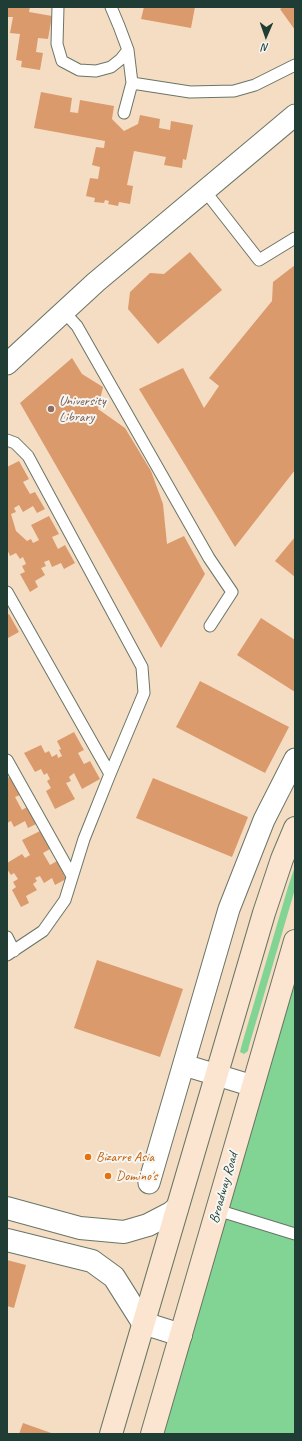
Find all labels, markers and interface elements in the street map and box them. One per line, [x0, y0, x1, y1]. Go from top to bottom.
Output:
north arrow [246, 16, 286, 56]
text: N [262, 41, 269, 55]
place label: University Library [59, 393, 106, 426]
marker: University Library [46, 404, 56, 414]
place label: Bizarre Asia [96, 1149, 154, 1165]
street label: Broadway Road [206, 1151, 242, 1225]
marker: Bizarre Asia [83, 1152, 93, 1162]
place label: Domino's [116, 1168, 157, 1184]
marker: Domino's [103, 1171, 113, 1181]

